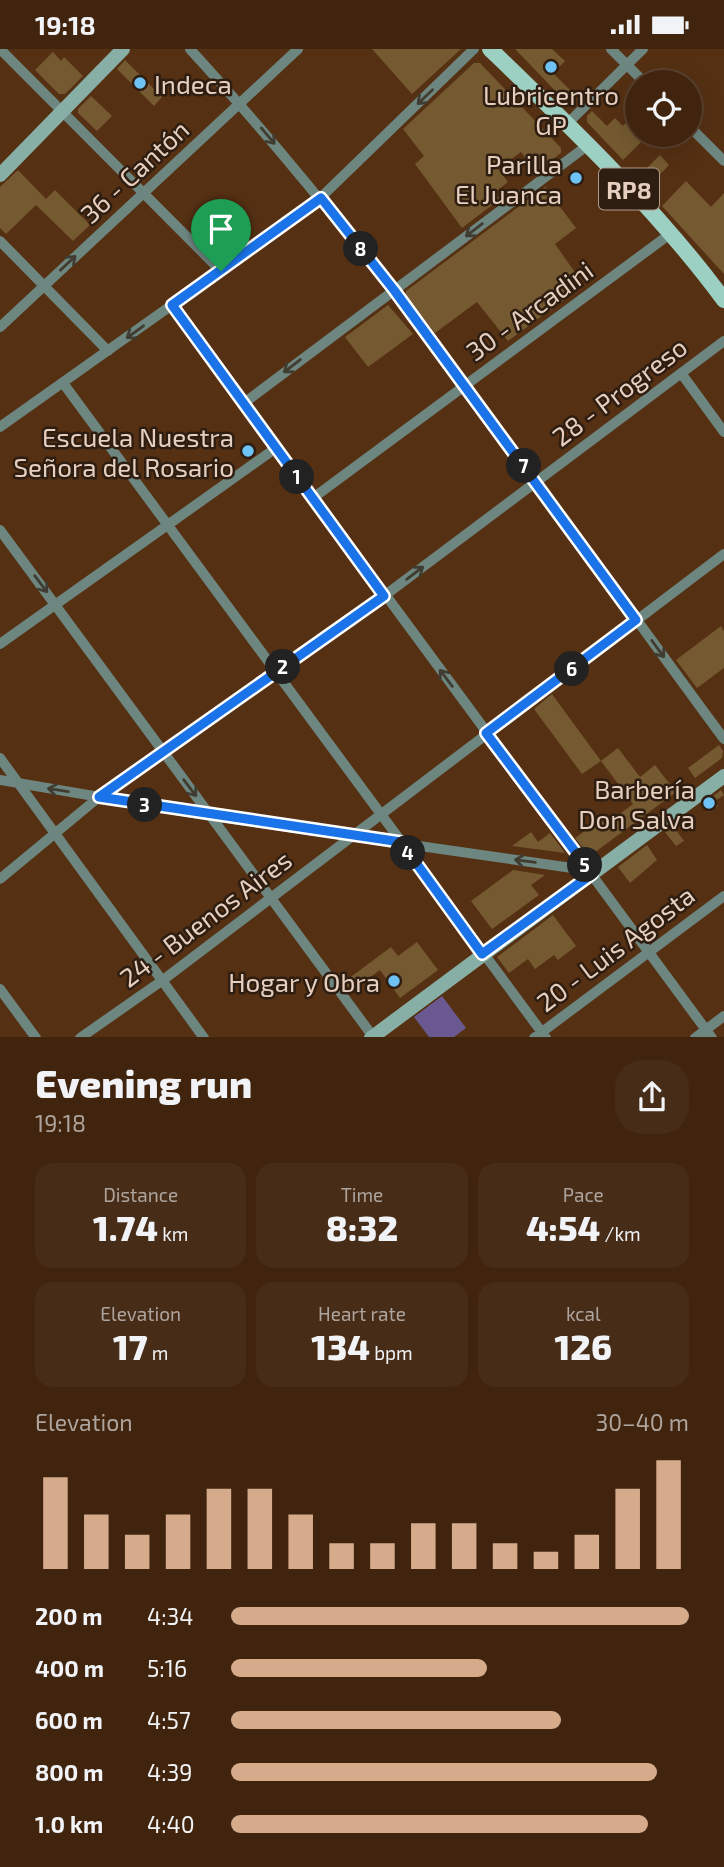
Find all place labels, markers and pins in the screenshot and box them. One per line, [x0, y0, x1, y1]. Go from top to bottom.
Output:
marker: Lubricentro GP [543, 59, 559, 75]
place label: Indeca [154, 68, 232, 99]
marker: Indeca [132, 75, 148, 91]
place label: Lubricentro GP [483, 79, 619, 140]
place label: Parilla El Juanca [455, 148, 562, 209]
marker: Parilla El Juanca [568, 170, 584, 186]
pin [191, 199, 251, 271]
pin: 8 [344, 231, 378, 267]
place label: Escuela Nuestra Señora del Rosario [14, 421, 234, 482]
marker: Escuela Nuestra Señora del Rosario [240, 443, 256, 459]
pin: 7 [506, 449, 542, 483]
pin: 1 [280, 459, 314, 495]
pin: 2 [266, 649, 300, 685]
pin: 6 [554, 651, 590, 687]
place label: Barbería Don Salva [578, 773, 695, 834]
pin: 3 [128, 787, 162, 823]
marker: Barbería Don Salva [701, 795, 717, 811]
pin: 4 [390, 835, 426, 871]
pin: 5 [568, 847, 602, 883]
place label: Hogar y Obra [228, 966, 380, 997]
marker: Hogar y Obra [386, 973, 402, 989]

